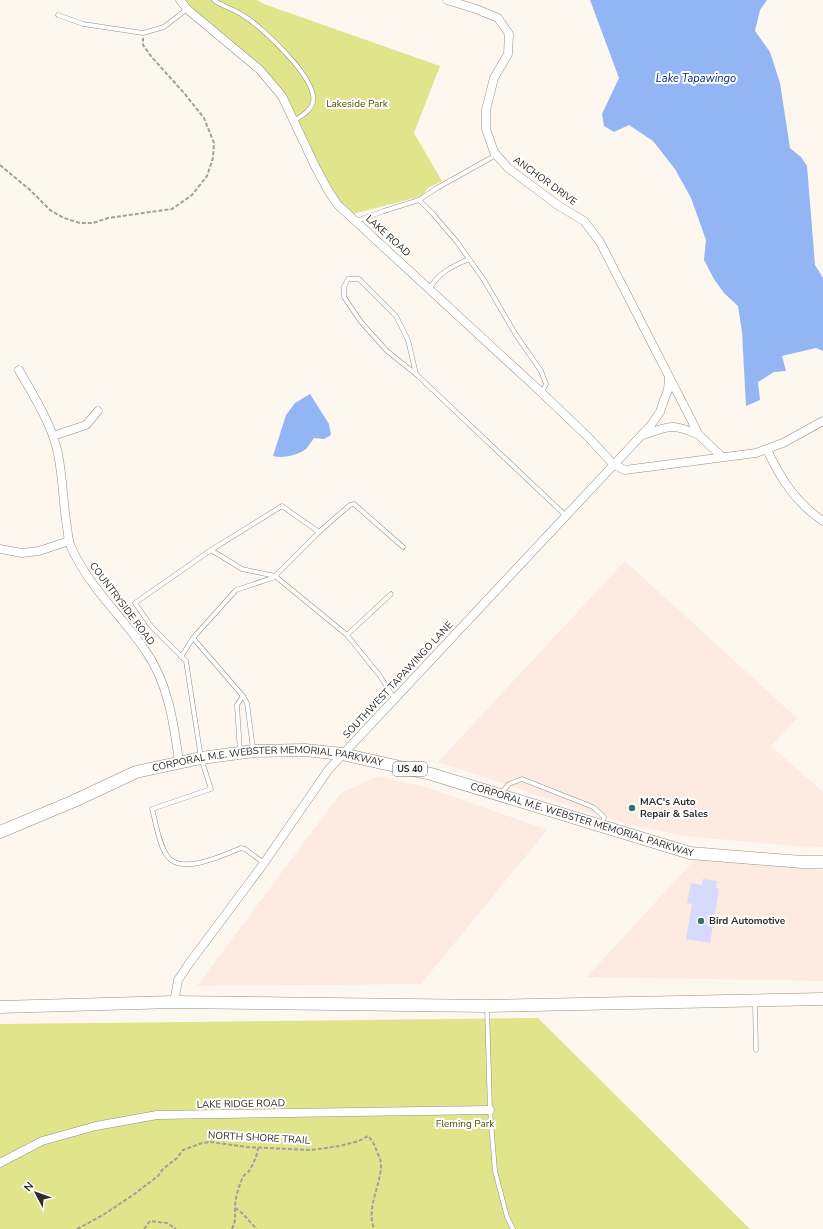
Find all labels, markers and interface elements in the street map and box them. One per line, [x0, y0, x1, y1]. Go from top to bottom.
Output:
water label: Lake Tapawingo [656, 71, 736, 86]
park label: Lakeside Park [326, 97, 389, 111]
street label: ANCHOR DRIVE [510, 153, 580, 209]
street label: LAKE ROAD [362, 212, 414, 260]
street label: COUNTRYSIDE ROAD [86, 560, 158, 648]
street label: SOUTHWEST TAPAWINGO LANE [340, 618, 456, 742]
street label: CORPORAL M.E. WEBSTER MEMORIAL PARKWAY [151, 743, 385, 775]
road number: US 40 [393, 762, 427, 776]
street label: CORPORAL M.E. WEBSTER MEMORIAL PARKWAY [468, 779, 695, 860]
place label: MAC's Auto Repair & Sales [640, 795, 708, 821]
marker: MAC's Auto Repair & Sales [627, 803, 637, 813]
place label: Bird Automotive [709, 914, 786, 928]
marker: Bird Automotive [696, 916, 706, 926]
street label: LAKE RIDGE ROAD [197, 1096, 285, 1112]
park label: Fleming Park [436, 1117, 495, 1131]
street label: NORTH SHORE TRAIL [208, 1128, 311, 1148]
north arrow [16, 1173, 56, 1213]
text: N [20, 1179, 37, 1195]

